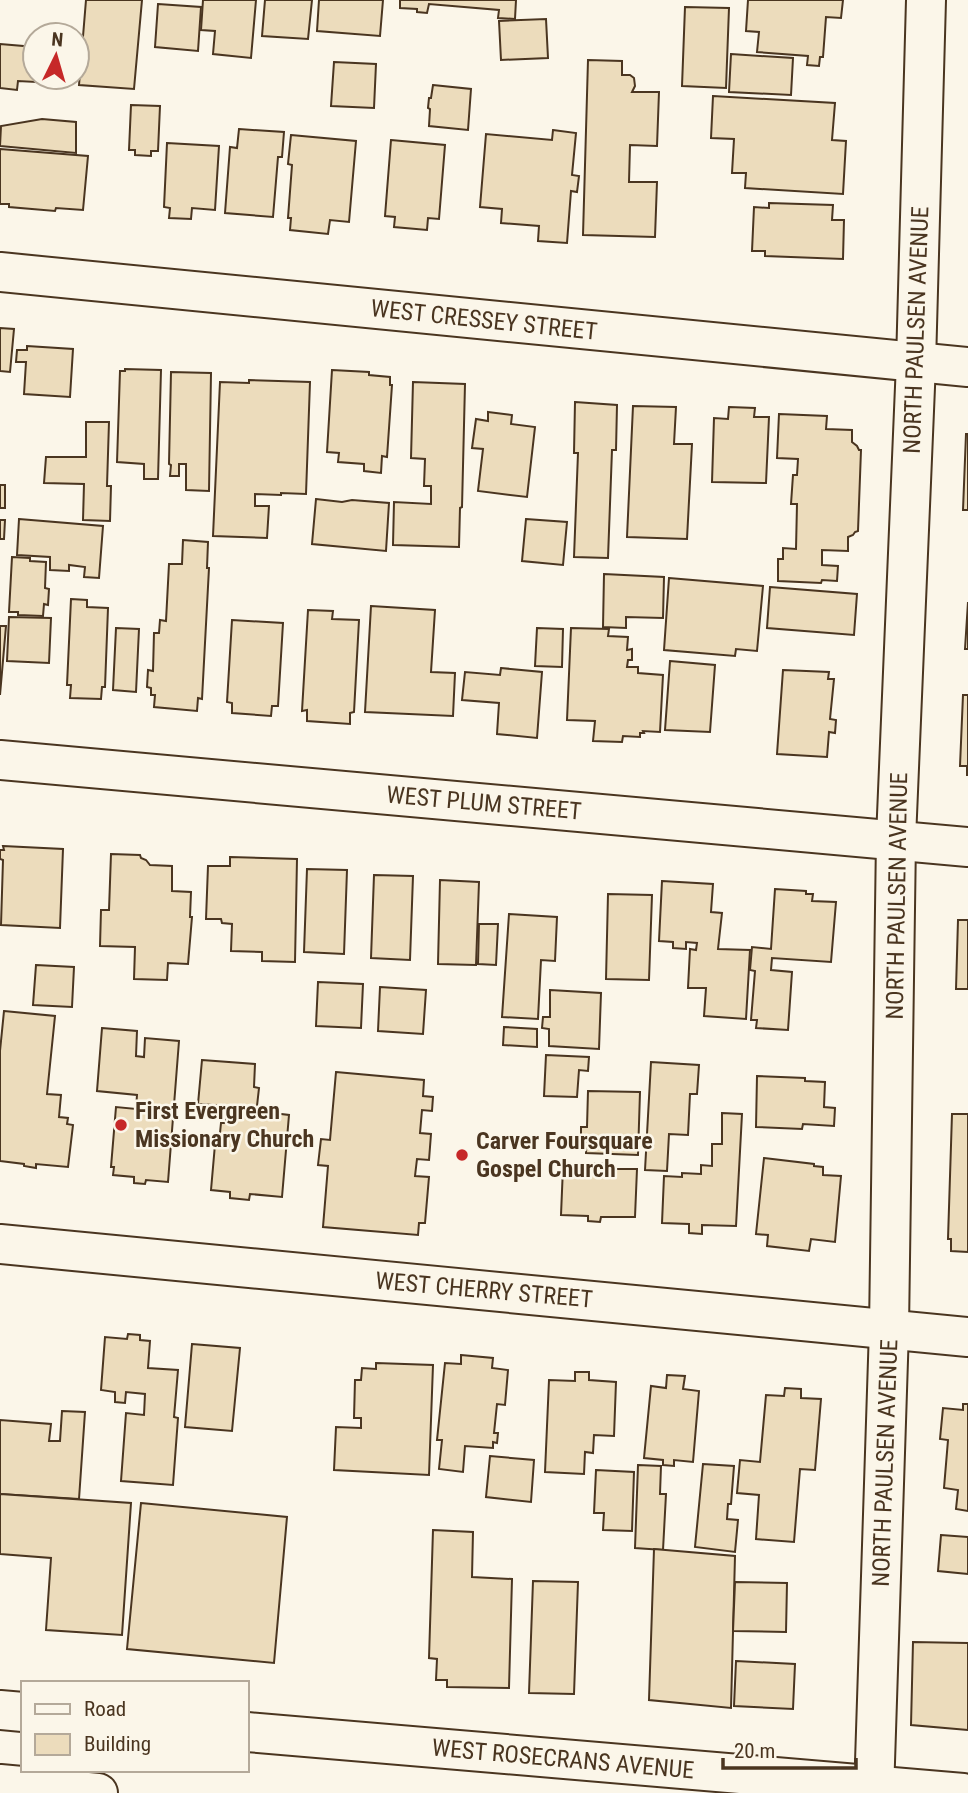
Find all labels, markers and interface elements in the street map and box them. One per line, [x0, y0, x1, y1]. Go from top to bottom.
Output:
north arrow [21, 21, 91, 91]
text: N [51, 28, 64, 52]
street label: NORTH PAULSEN AVENUE [898, 206, 934, 454]
street label: WEST CRESSEY STREET [369, 294, 599, 346]
street label: NORTH PAULSEN AVENUE [881, 772, 913, 1020]
street label: WEST PLUM STREET [385, 781, 583, 825]
place label: First Evergreen Missionary Church [135, 1097, 314, 1153]
marker: First Evergreen Missionary Church [113, 1117, 129, 1133]
place label: Carver Foursquare Gospel Church [476, 1127, 653, 1183]
marker: Carver Foursquare Gospel Church [454, 1147, 470, 1163]
street label: WEST CHERRY STREET [374, 1267, 594, 1313]
street label: NORTH PAULSEN AVENUE [867, 1339, 903, 1587]
legend [21, 1681, 248, 1772]
text: Road [84, 1697, 126, 1721]
scale bar [723, 1727, 856, 1771]
text: Building [84, 1732, 151, 1756]
street label: WEST ROSECRANS AVENUE [431, 1734, 695, 1784]
text: 20 m [734, 1739, 775, 1763]

